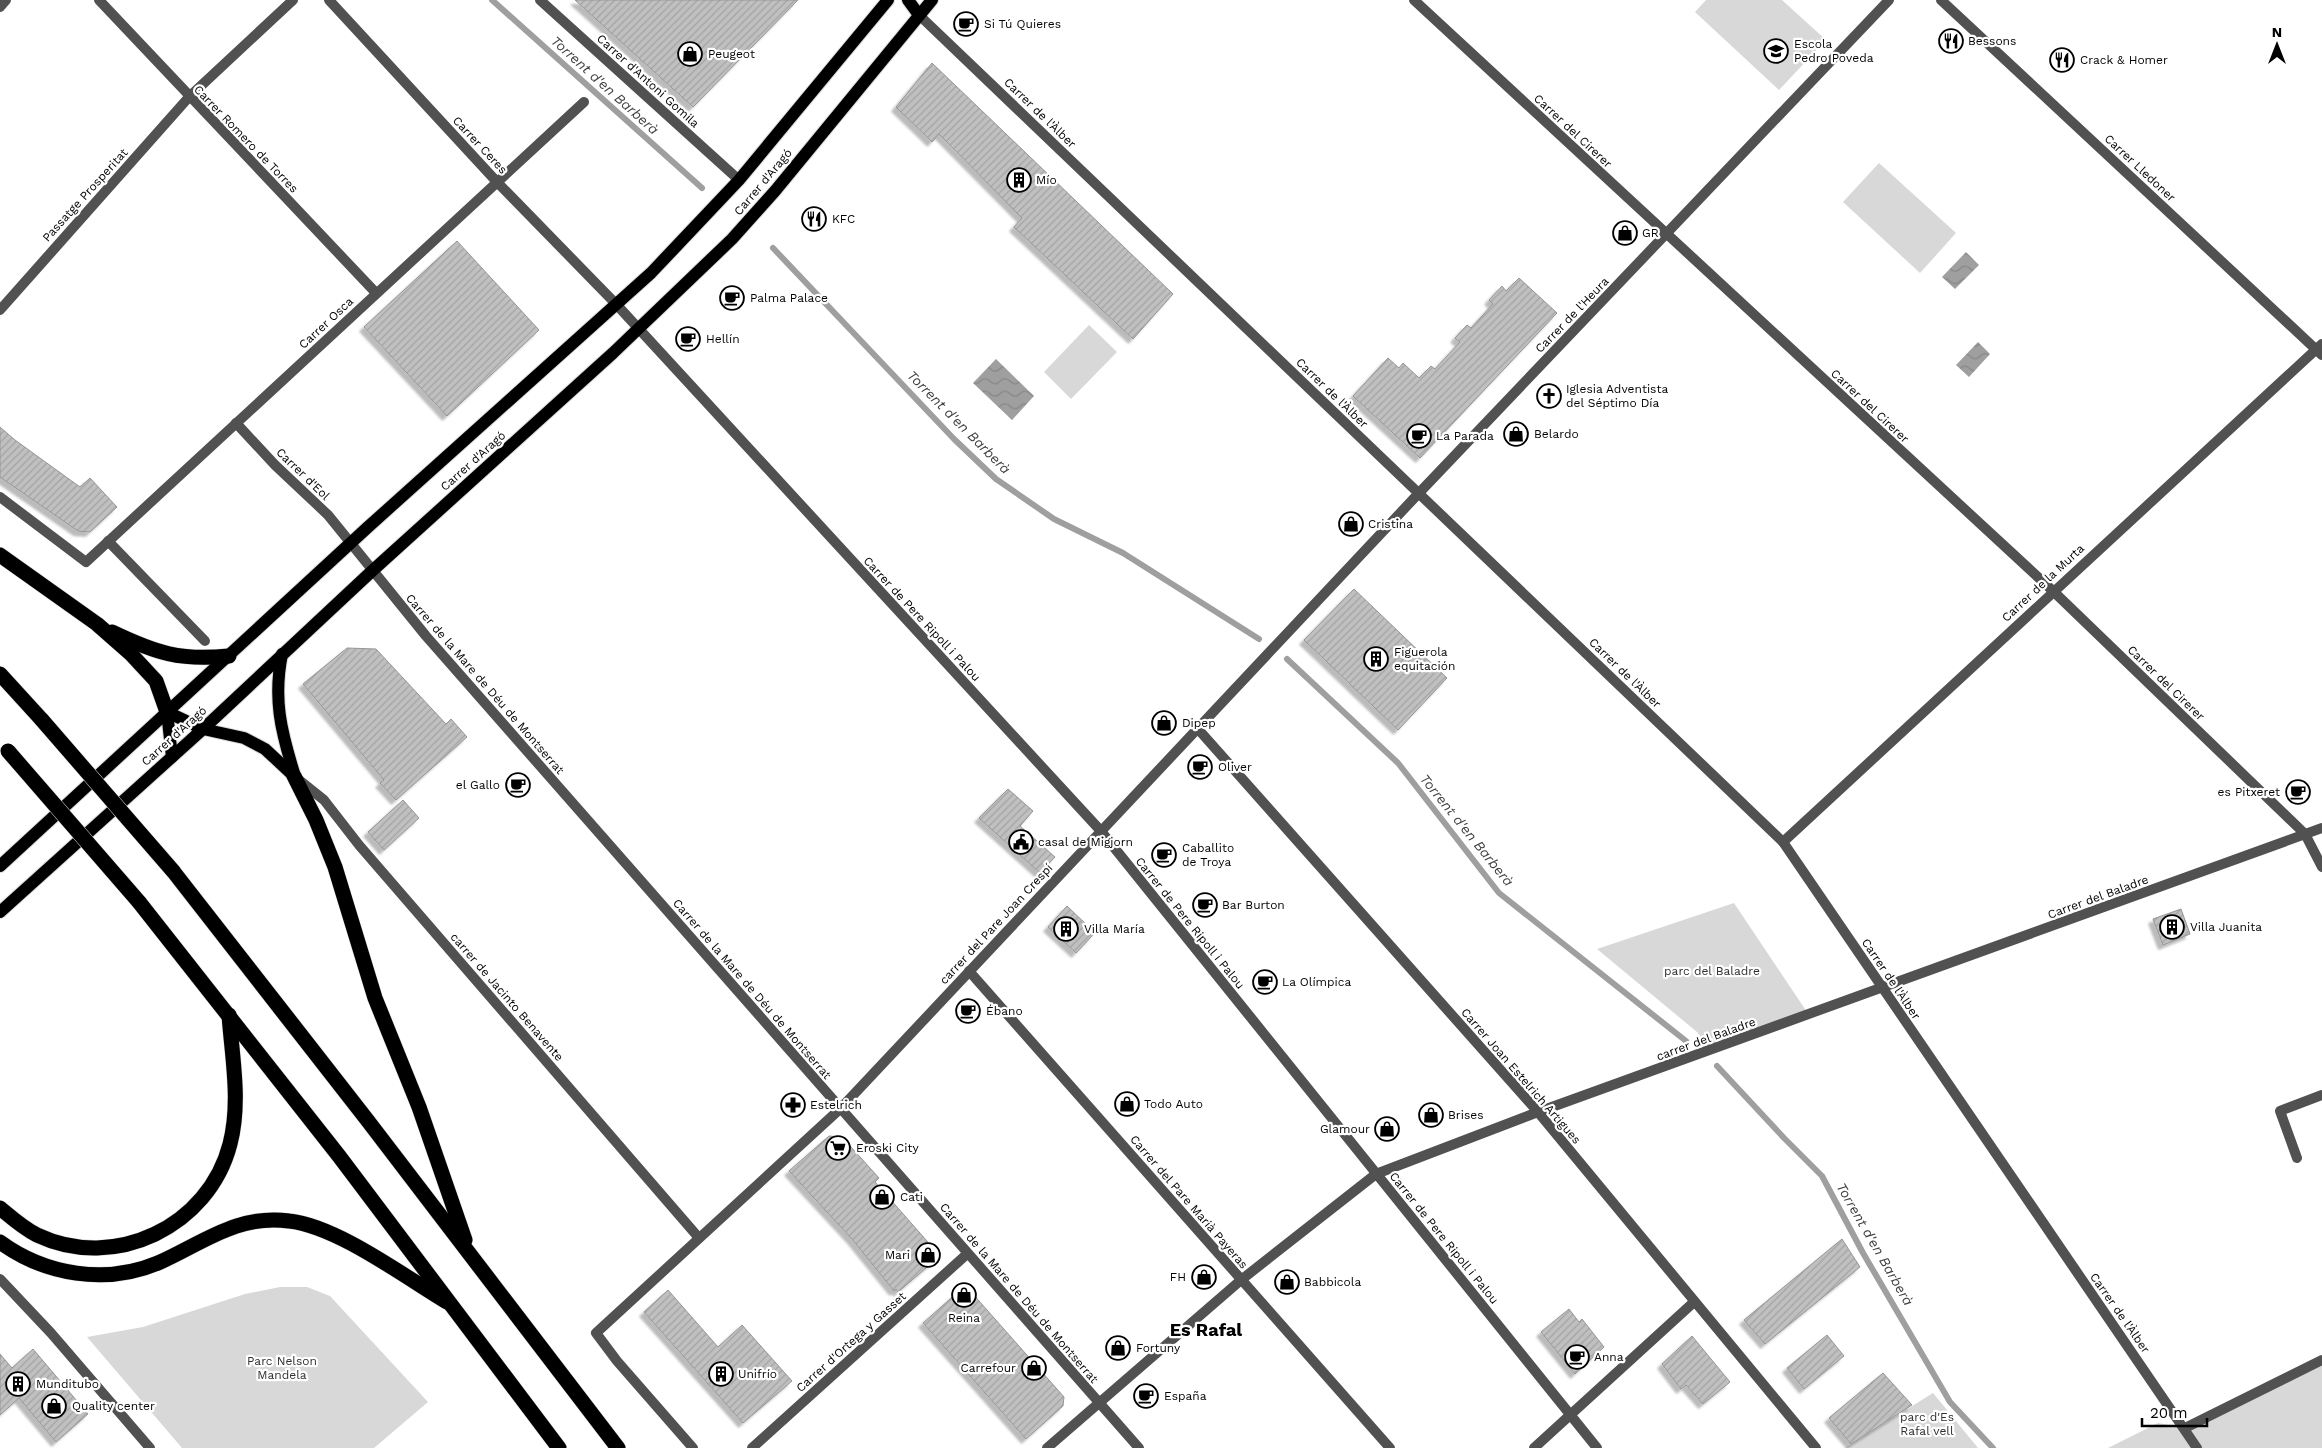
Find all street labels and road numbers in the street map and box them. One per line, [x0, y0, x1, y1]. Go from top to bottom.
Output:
street label: Carrer d'Antoni Gomila [594, 31, 702, 131]
street label: Carrer de l'Àlber [1001, 75, 1079, 151]
street label: Carrer Romero de Torres [191, 82, 301, 196]
street label: Carrer del Cirerer [1531, 91, 1615, 171]
street label: Carrer Ceres [450, 113, 510, 177]
street label: Carrer Lledoner [2102, 132, 2178, 205]
street label: Passatge Prosperitat [40, 146, 130, 244]
street label: Carrer d'Aragó [731, 146, 795, 218]
street label: Carrer de l'Heura [1532, 274, 1612, 356]
street label: Carrer Osca [296, 294, 356, 352]
street label: Carrer de l'Àlber [1293, 355, 1371, 431]
street label: Carrer del Cirerer [1828, 366, 1912, 446]
street label: Carrer d'Aragó [438, 428, 508, 494]
street label: Carrer d'Eol [273, 445, 333, 503]
street label: Carrer de la Murta [1999, 541, 2087, 625]
street label: Carrer de Pere Ripoll i Palou [861, 554, 983, 684]
street label: Carrer de la Mare de Déu de Montserrat [403, 591, 567, 777]
street label: Carrer de l'Àlber [1586, 635, 1664, 711]
street label: Carrer del Cirerer [2125, 643, 2207, 723]
street label: Carrer d'Aragó [139, 703, 209, 769]
street label: Carrer de Pere Ripoll i Palou [1133, 854, 1247, 992]
street label: carrer del Pare Joan Crespí [937, 861, 1055, 987]
street label: Carrer del Baladre [2046, 872, 2150, 922]
street label: Carrer de la Mare de Déu de Montserrat [670, 896, 834, 1082]
street label: carrer de Jacinto Benavente [448, 930, 567, 1064]
street label: Carrer de l'Àlber [1859, 936, 1923, 1022]
street label: Carrer Joan Estelrich Artigues [1458, 1005, 1584, 1147]
street label: carrer del Baladre [1654, 1014, 1758, 1063]
street label: Carrer del Pare Marià Payeras [1127, 1132, 1251, 1272]
street label: Carrer de Pere Ripoll i Palou [1387, 1169, 1501, 1307]
street label: Carrer de la Mare de Déu de Montserrat [937, 1200, 1101, 1386]
street label: Carrer de l'Àlber [2087, 1270, 2153, 1356]
street label: Carrer d'Ortega y Gasset [793, 1289, 909, 1395]

